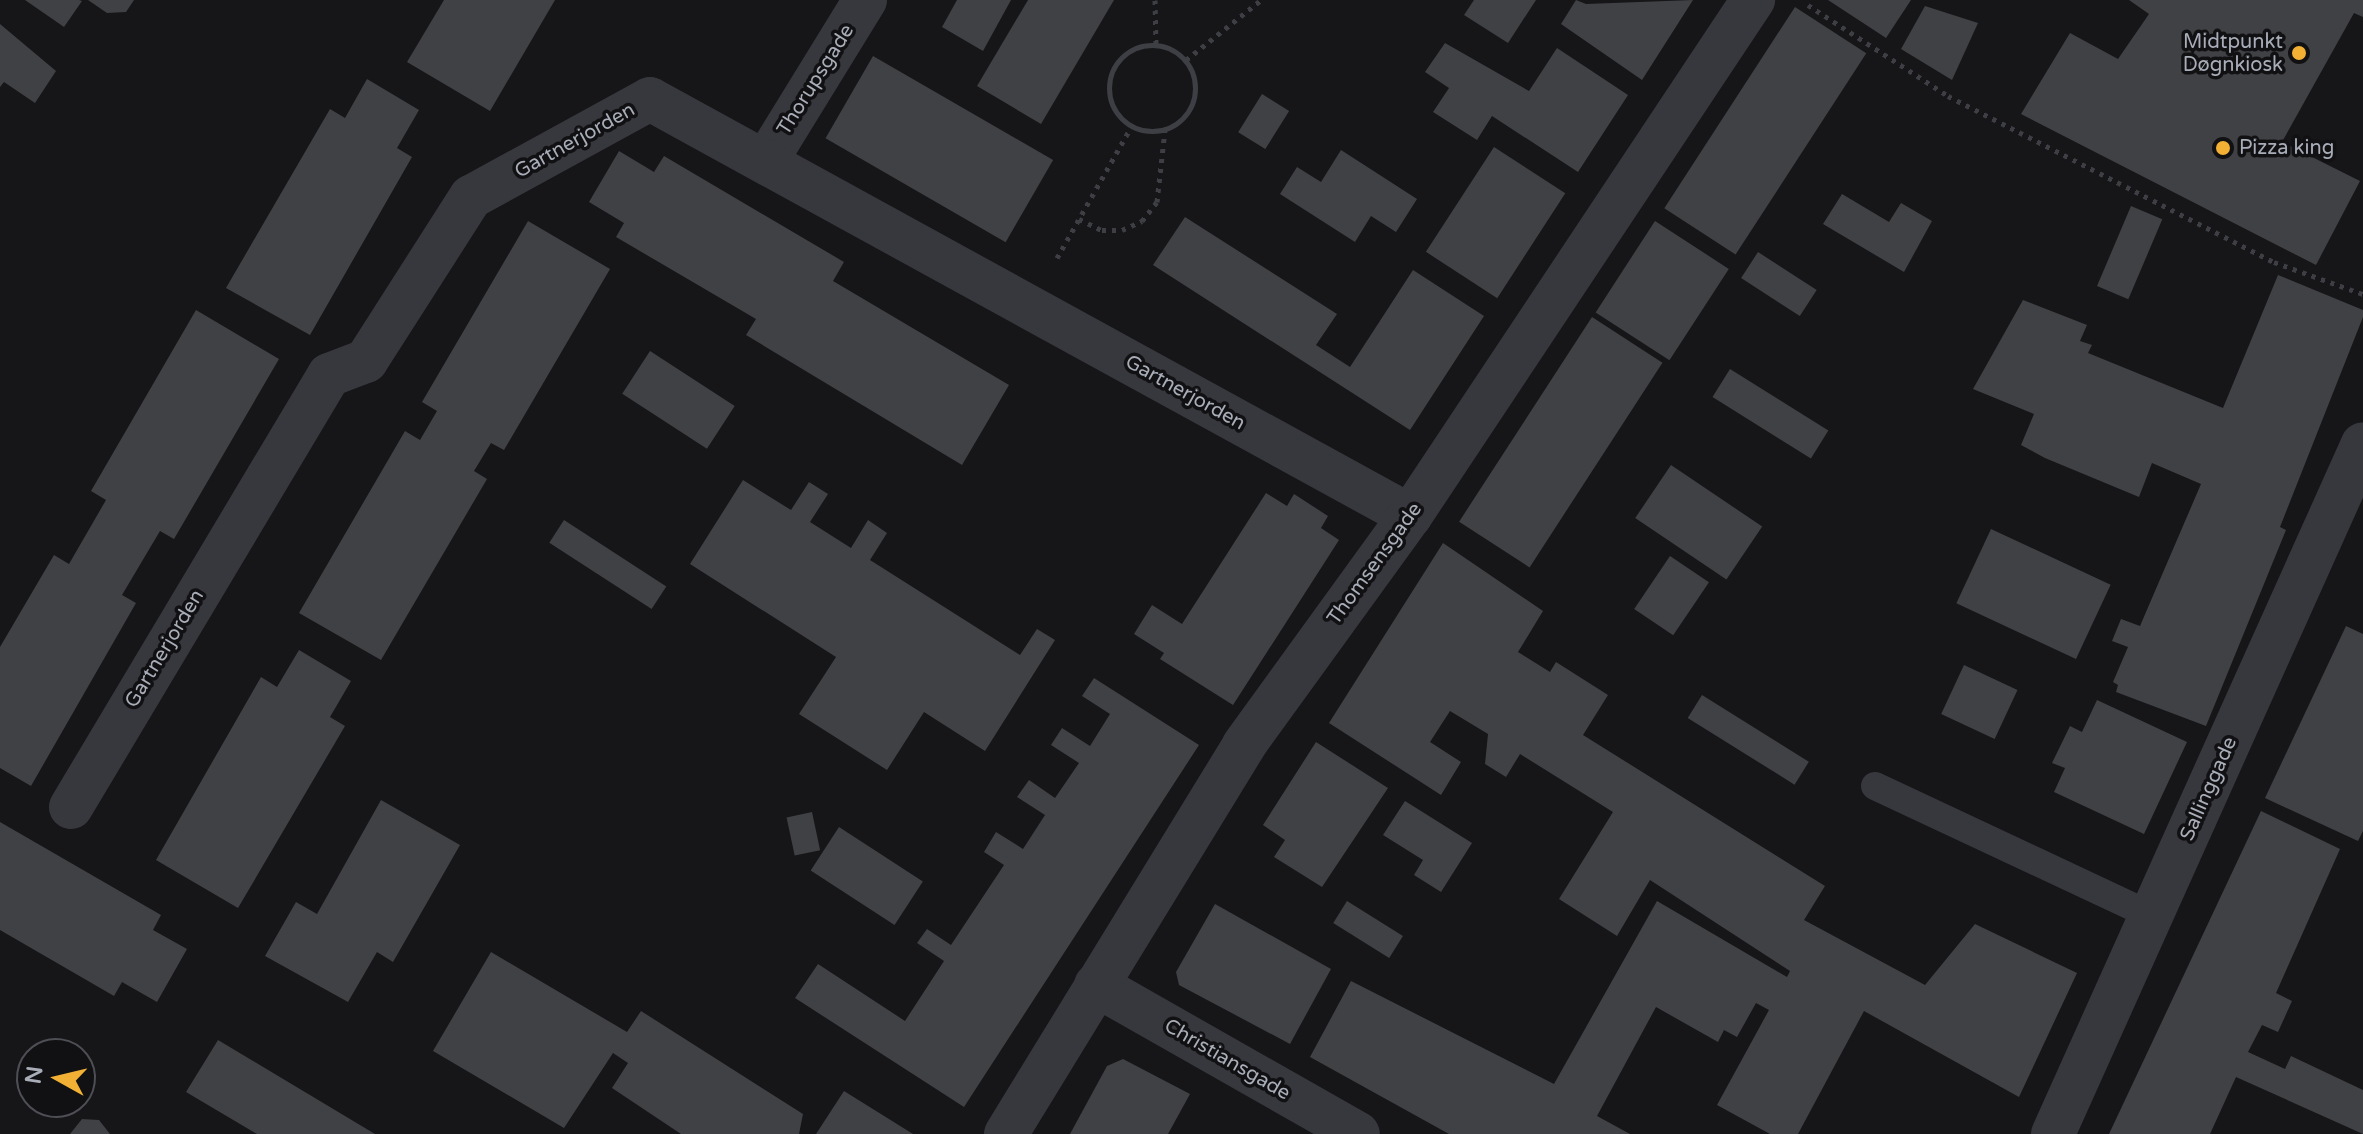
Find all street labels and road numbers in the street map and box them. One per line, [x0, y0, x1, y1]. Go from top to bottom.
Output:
street label: Thorupsgade [772, 20, 860, 140]
street label: Gartnerjorden [511, 98, 639, 184]
street label: Gartnerjorden [1121, 350, 1249, 436]
street label: Thomsensgade [1323, 498, 1427, 630]
street label: Gartnerjorden [120, 586, 210, 712]
street label: Sallinggade [2175, 733, 2243, 845]
street label: Christiansgade [1160, 1014, 1294, 1106]

